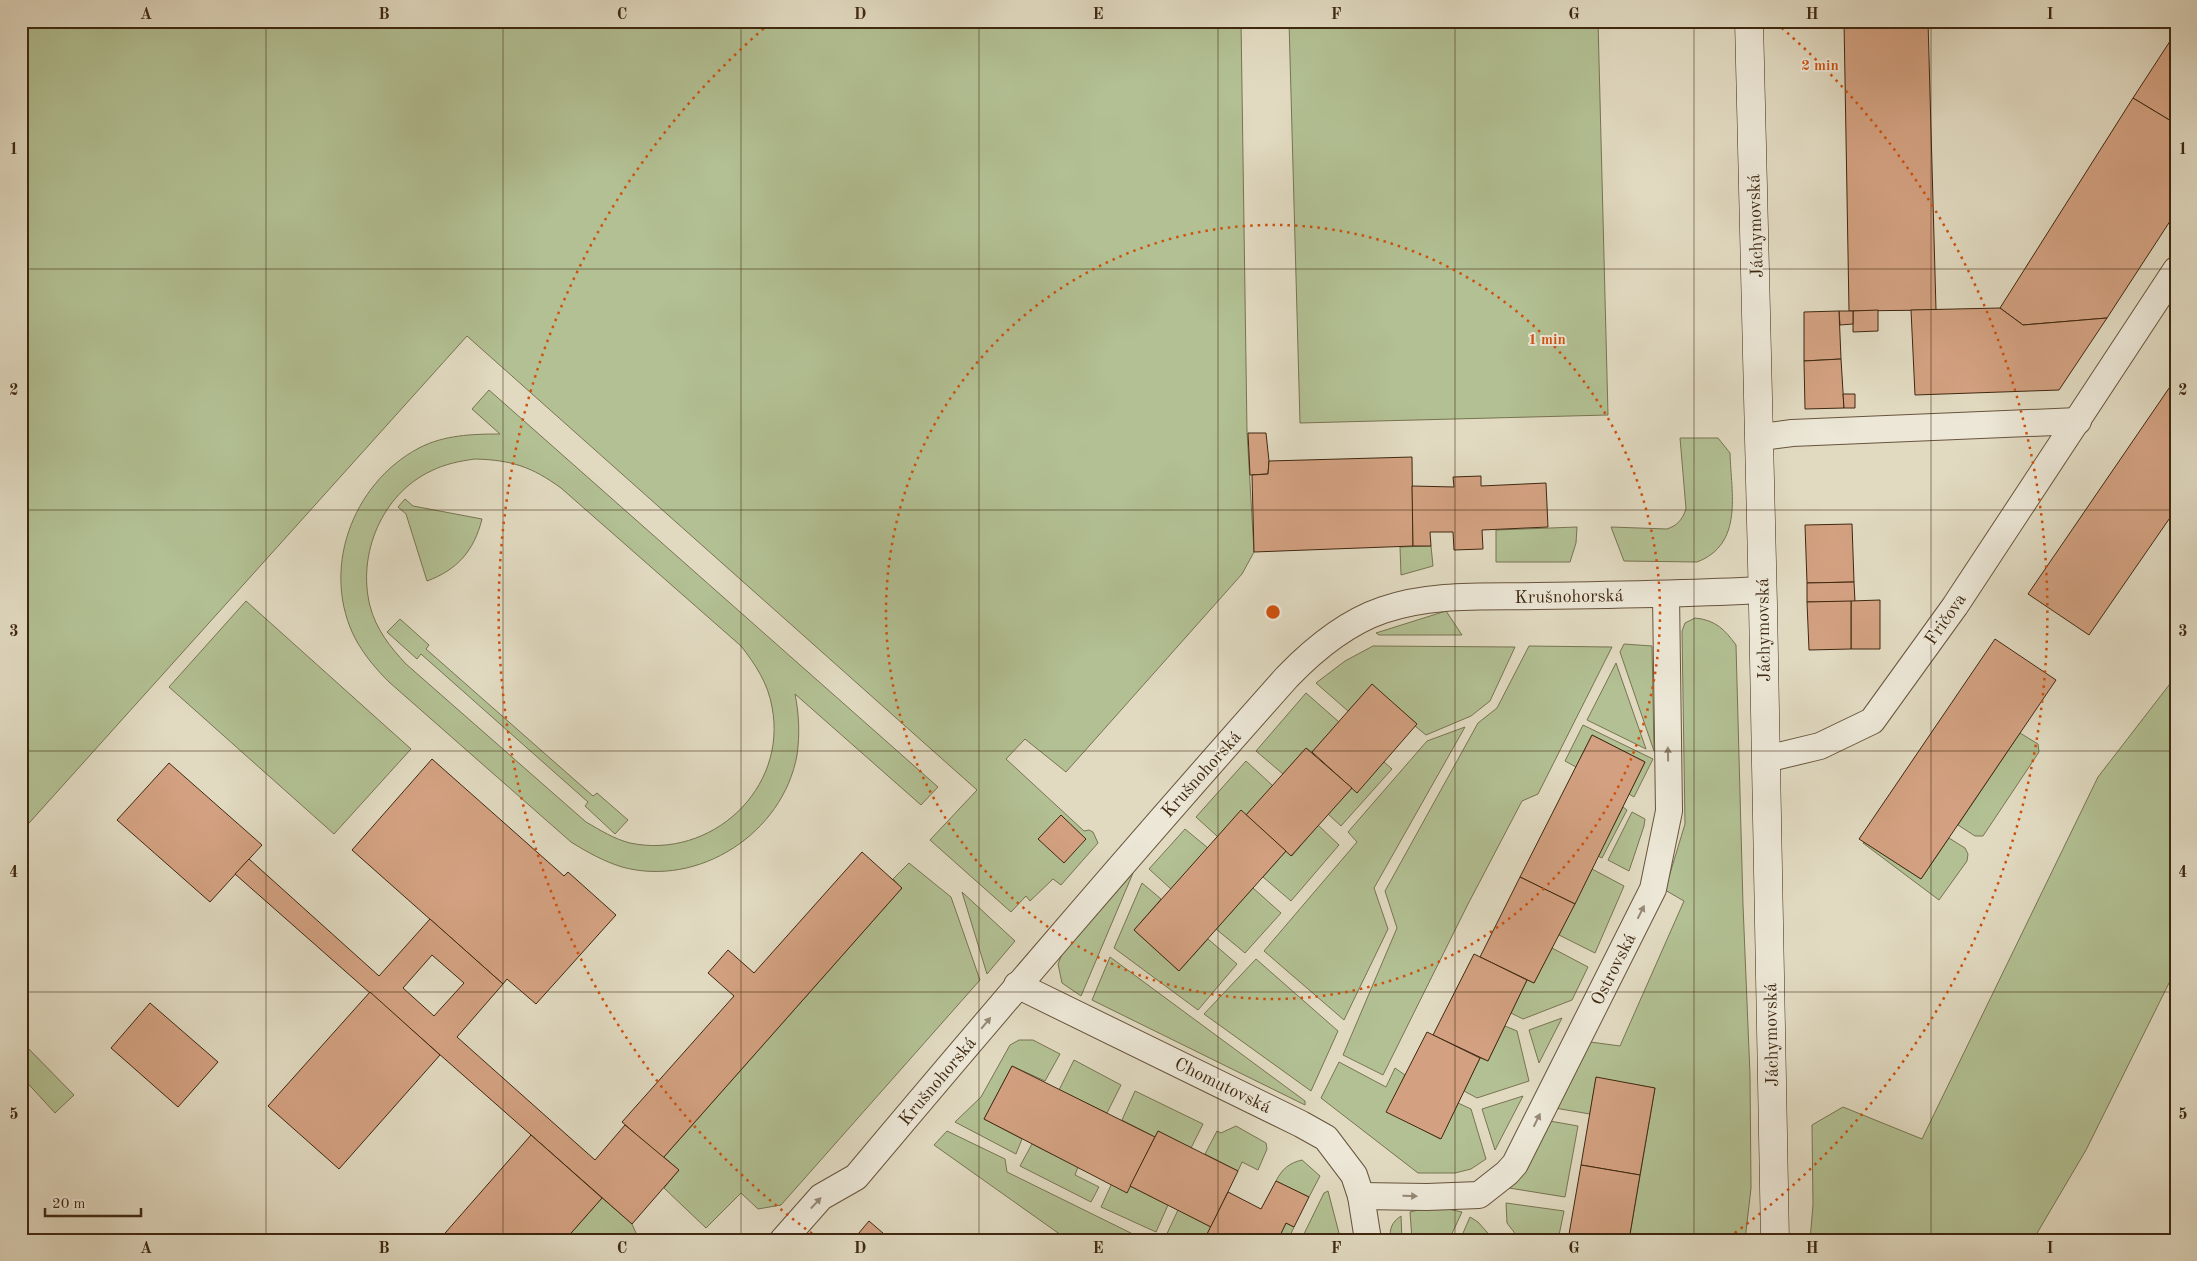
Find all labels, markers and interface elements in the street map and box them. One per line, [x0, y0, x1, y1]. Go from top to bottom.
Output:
text: A [140, 7, 152, 23]
text: B [378, 7, 390, 23]
text: C [617, 7, 627, 23]
text: D [854, 7, 866, 23]
text: E [1092, 7, 1104, 23]
text: F [1331, 7, 1342, 23]
text: G [1568, 7, 1580, 23]
text: H [1805, 7, 1819, 23]
text: I [2046, 7, 2054, 23]
text: 2 min [1801, 59, 1839, 74]
text: 1 [9, 142, 19, 158]
text: 1 [2178, 142, 2188, 158]
street label: Jáchymovská [1745, 174, 1767, 278]
text: 1 min [1528, 333, 1566, 348]
text: 2 [9, 383, 19, 399]
text: 2 [2178, 383, 2188, 399]
street label: Jáchymovská [1754, 578, 1774, 682]
street label: Krušnohorská [1514, 587, 1624, 607]
street label: Fričova [1922, 590, 1970, 649]
centre of rings [1264, 603, 1282, 621]
text: 3 [9, 624, 19, 640]
text: 3 [2178, 624, 2188, 640]
street label: Krušnohorská [1159, 728, 1245, 821]
one-way arrow [1664, 746, 1672, 762]
text: 4 [9, 865, 19, 881]
text: 4 [2178, 865, 2188, 881]
one-way arrow [1637, 905, 1645, 919]
street label: Ostrovská [1588, 931, 1640, 1008]
street label: Jáchymovská [1762, 983, 1782, 1087]
one-way arrow [980, 1016, 991, 1029]
street label: Krušnohorská [896, 1034, 980, 1129]
street label: Chomutovská [1172, 1055, 1274, 1117]
text: 5 [9, 1107, 19, 1123]
text: 5 [2178, 1107, 2188, 1123]
one-way arrow [1533, 1113, 1541, 1127]
scale bar [45, 1186, 141, 1218]
one-way arrow [1402, 1193, 1418, 1201]
text: 20 m [52, 1197, 86, 1212]
one-way arrow [810, 1198, 822, 1210]
text: A [140, 1241, 152, 1257]
text: B [378, 1241, 390, 1257]
text: C [617, 1241, 627, 1257]
text: D [854, 1241, 866, 1257]
text: E [1092, 1241, 1104, 1257]
text: F [1331, 1241, 1342, 1257]
text: G [1568, 1241, 1580, 1257]
text: H [1805, 1241, 1819, 1257]
text: I [2046, 1241, 2054, 1257]

